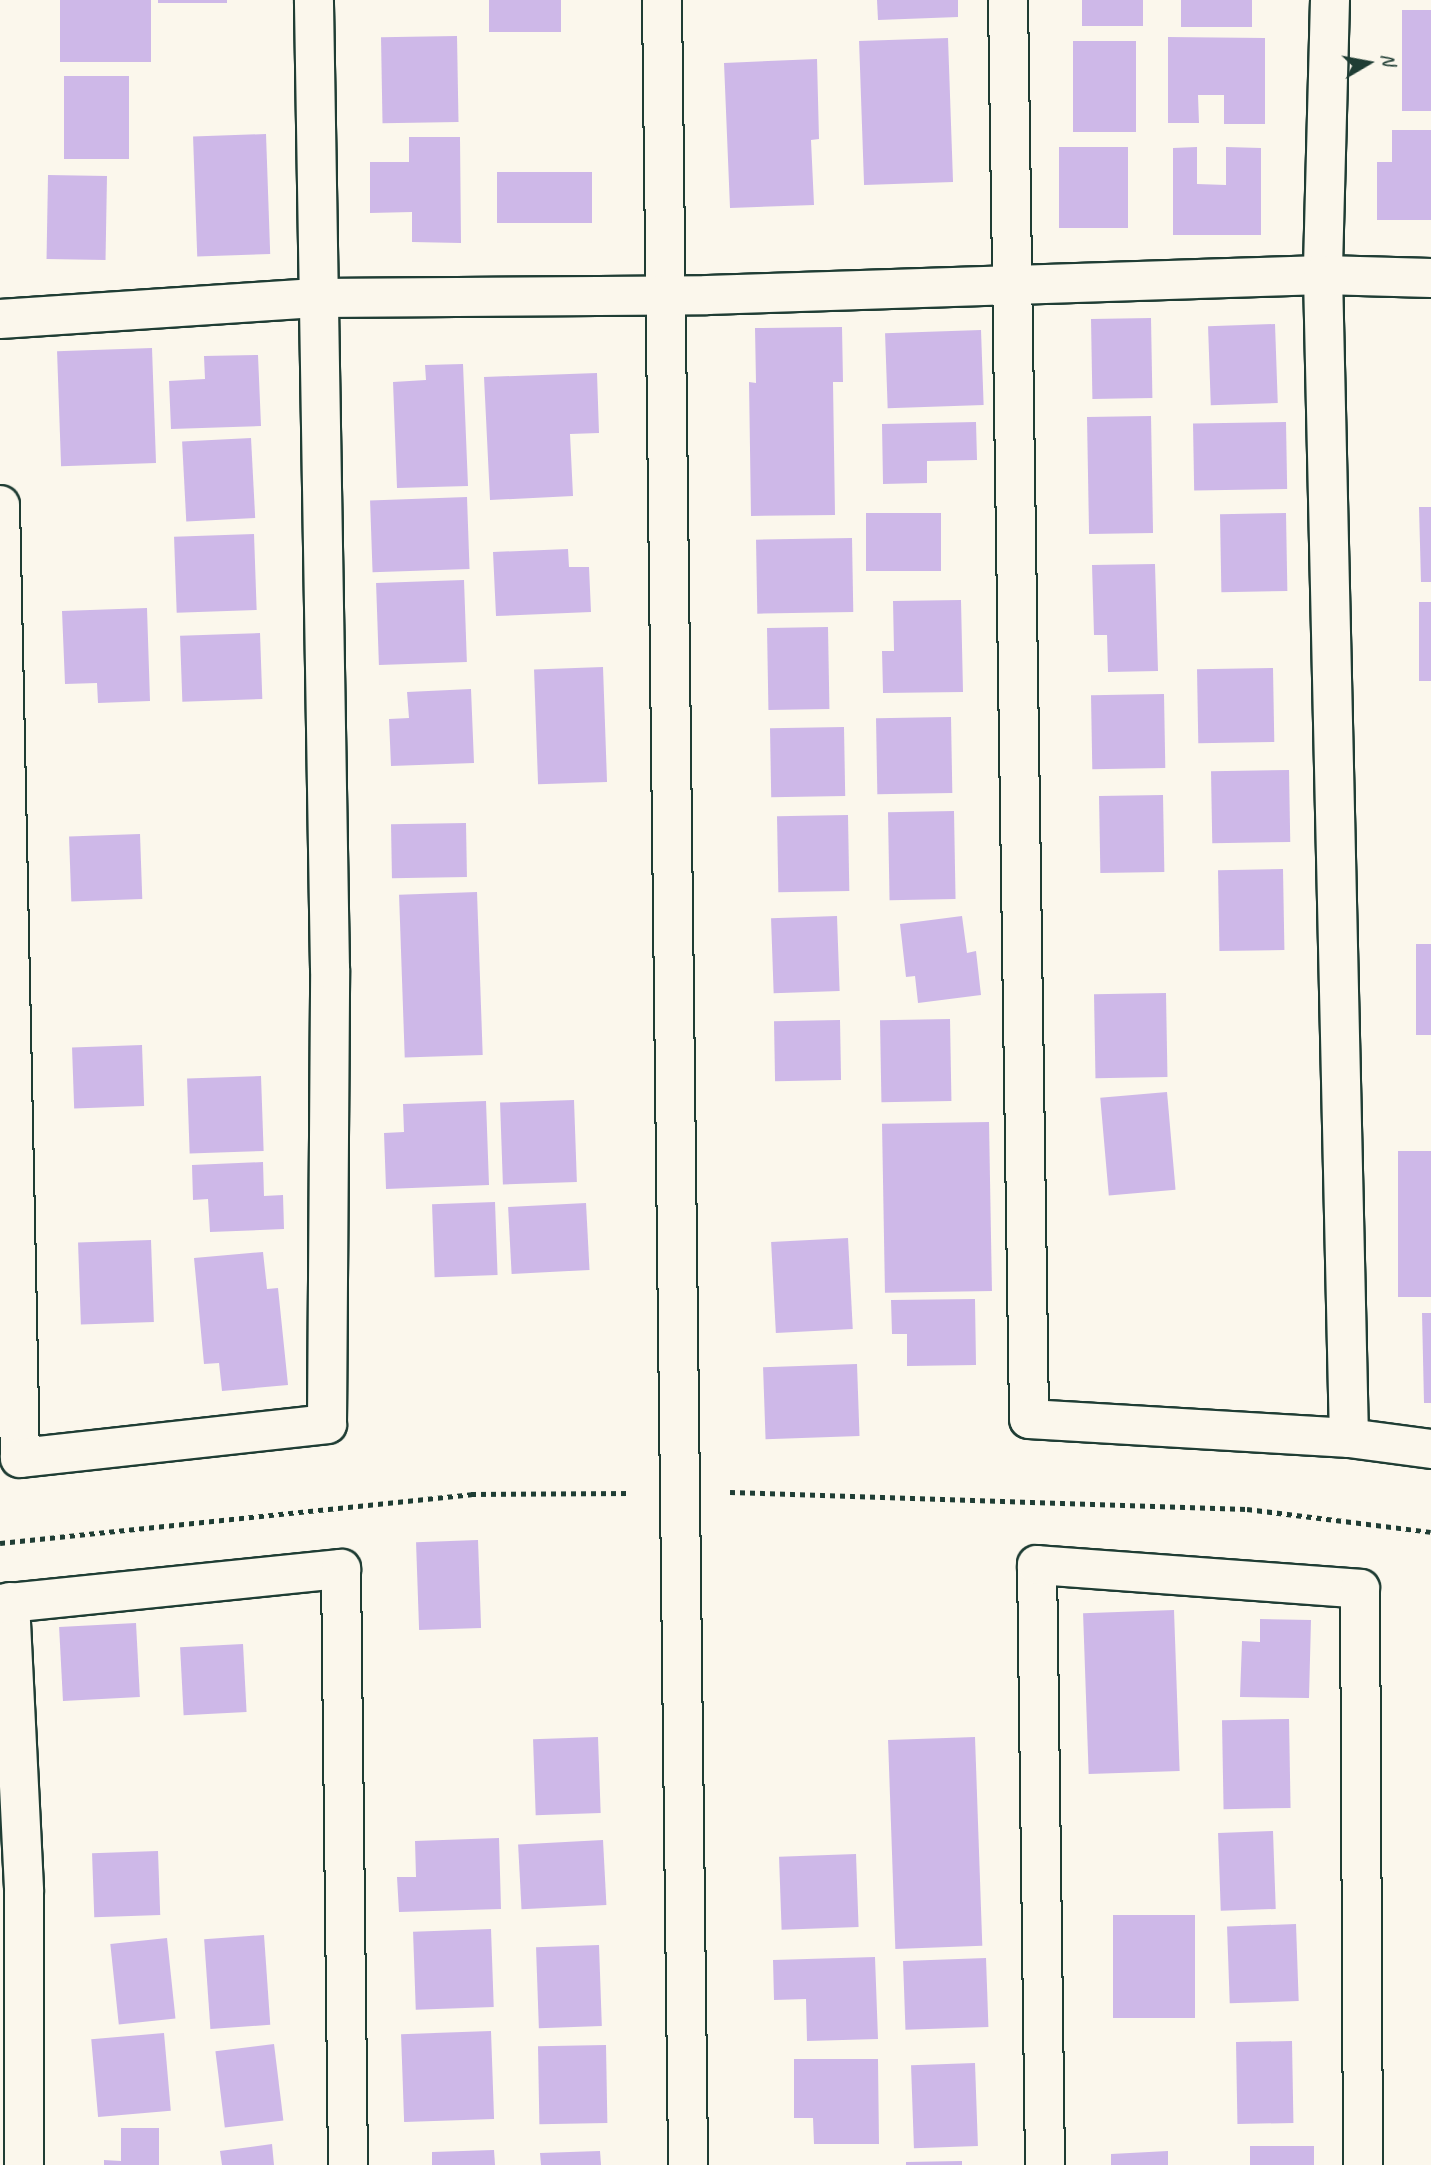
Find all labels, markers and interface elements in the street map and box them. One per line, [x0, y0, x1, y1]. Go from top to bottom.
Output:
north arrow [1333, 28, 1403, 98]
text: N [1376, 51, 1402, 67]

